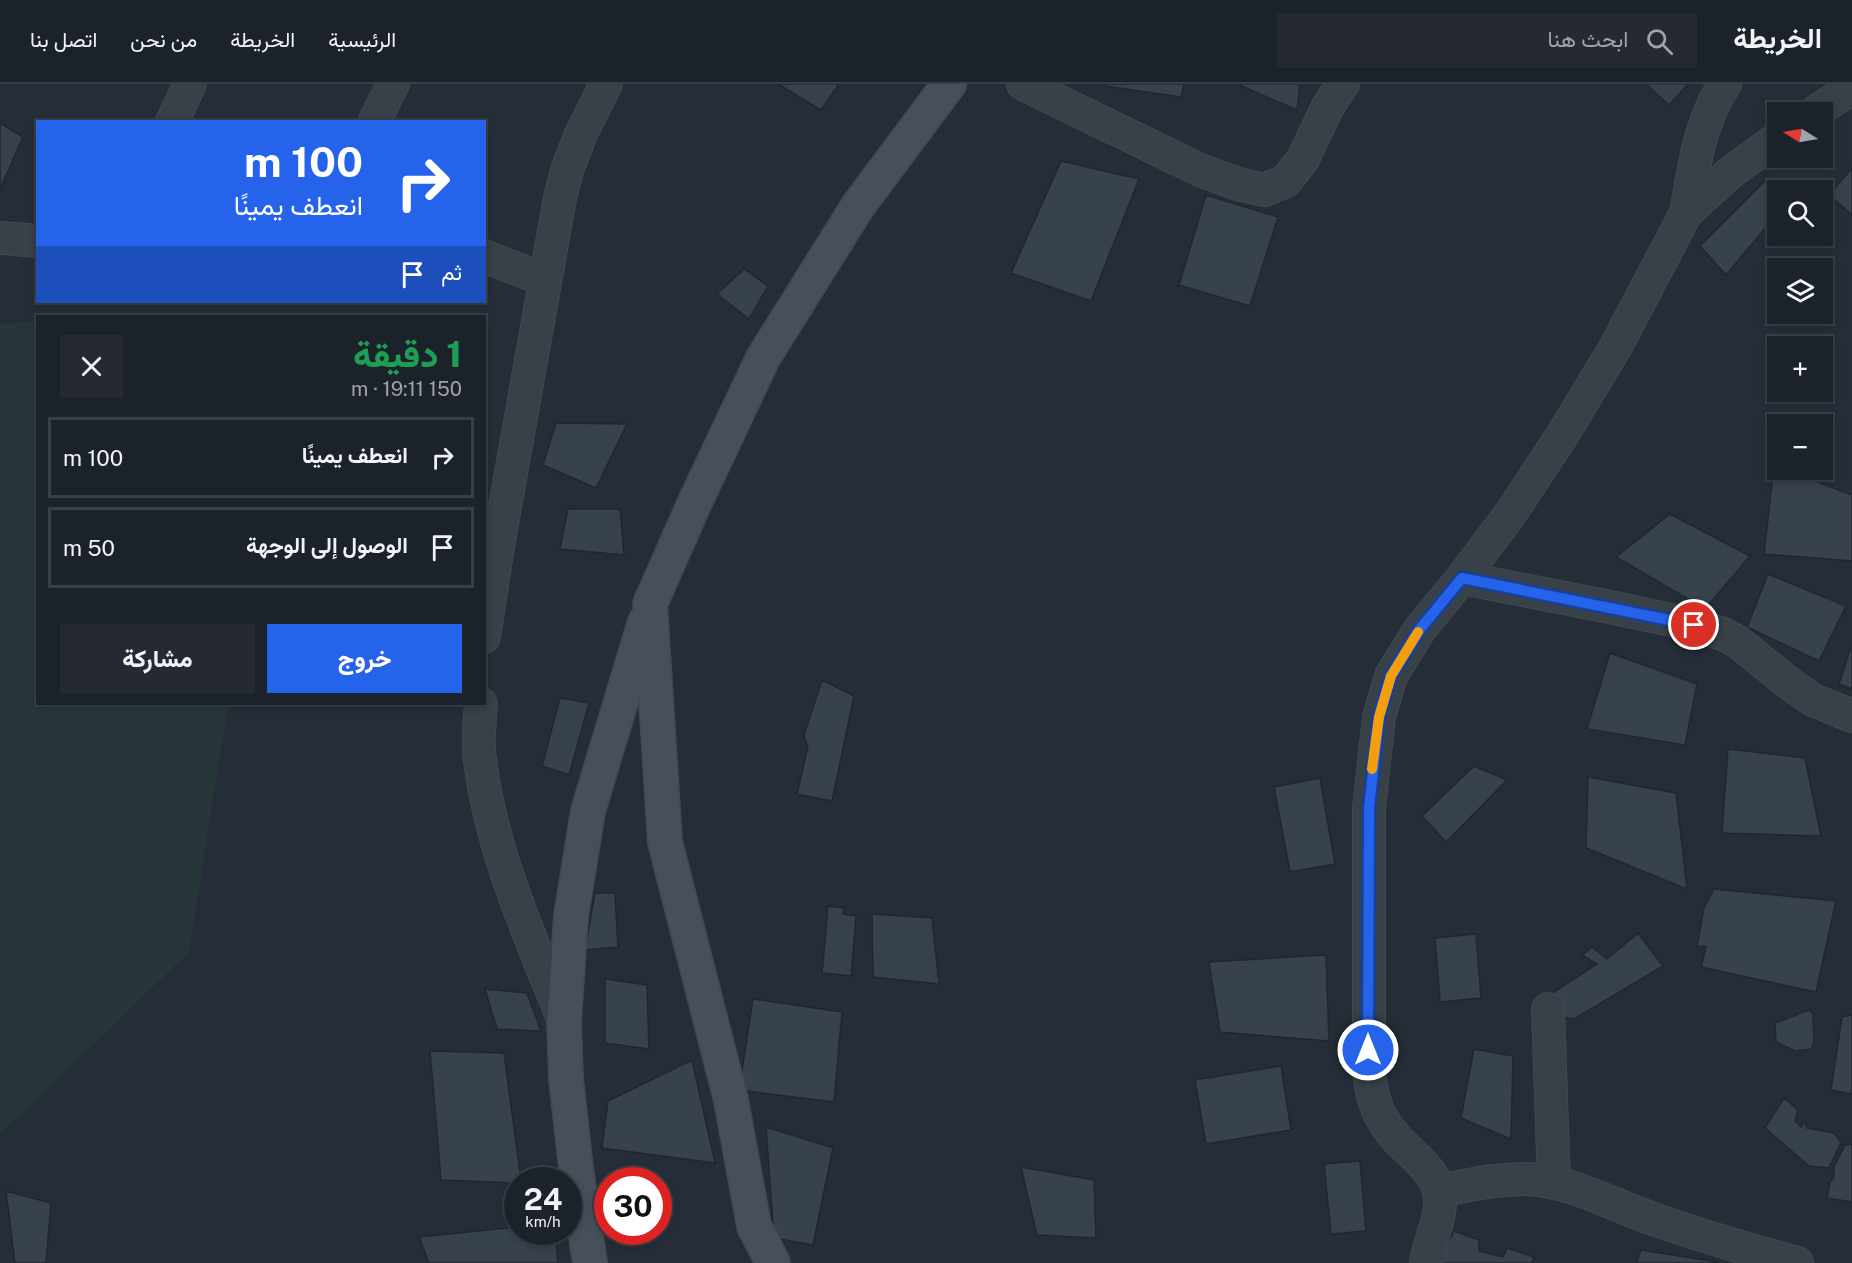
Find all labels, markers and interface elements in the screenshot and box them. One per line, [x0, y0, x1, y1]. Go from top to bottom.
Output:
search box [1277, 14, 1697, 68]
text: الخريطة [1733, 21, 1822, 54]
icon: search [1643, 25, 1676, 58]
text: ابحث هنا [1548, 26, 1628, 52]
text: اتصل بنا [30, 27, 97, 52]
text: من نحن [130, 27, 197, 52]
text: الخريطة [230, 27, 295, 52]
text: الرئيسية [328, 27, 396, 52]
north arrow [1767, 102, 1833, 168]
map controls [1767, 102, 1833, 480]
text: 100 m [244, 137, 363, 186]
icon: right [384, 144, 462, 222]
button: search [1767, 180, 1833, 246]
text: انعطف يمينًا [234, 189, 363, 221]
icon: arrive [396, 258, 429, 291]
button: layers [1767, 258, 1833, 324]
text: ثم [441, 259, 462, 285]
text: 1 دقيقة [353, 333, 462, 375]
button: close [60, 335, 123, 398]
button: + [1767, 336, 1833, 402]
text: 150 m · 19:11 [351, 377, 462, 401]
button: − [1767, 414, 1833, 480]
icon: right [426, 441, 459, 474]
text: انعطف يمينًا [302, 442, 408, 468]
text: 100 m [63, 445, 123, 471]
icon: arrive [426, 531, 459, 564]
text: الوصول إلى الوجهة [246, 532, 408, 558]
text: 50 m [63, 535, 115, 561]
pin [1668, 599, 1719, 650]
icon: arrive [1677, 608, 1710, 641]
button: مشاركة [60, 624, 255, 693]
button: خروج [267, 624, 462, 693]
position arrow [1336, 1018, 1400, 1082]
speed limit sign: 30 [594, 1167, 672, 1245]
text: 24 [524, 1181, 562, 1217]
text: km/h [525, 1213, 561, 1230]

